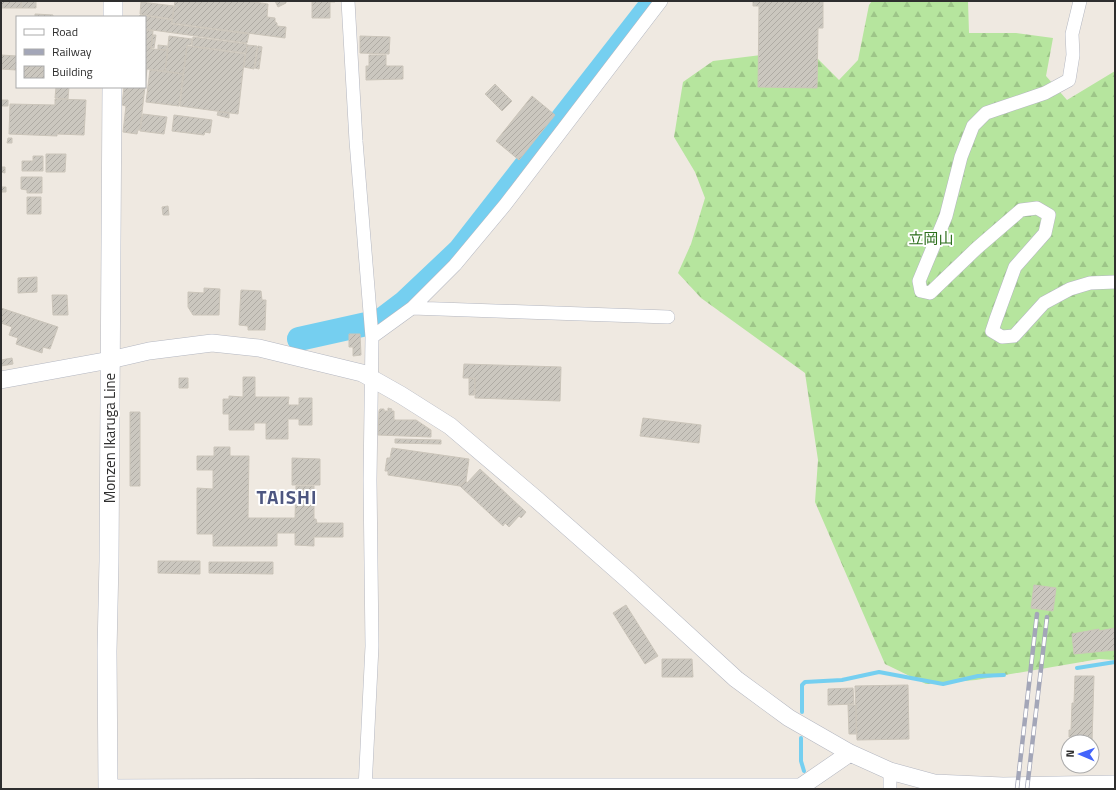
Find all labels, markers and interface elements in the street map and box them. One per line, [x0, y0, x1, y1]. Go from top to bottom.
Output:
legend [16, 16, 146, 88]
text: Road [52, 22, 78, 41]
text: Railway [52, 42, 92, 61]
text: Building [52, 62, 93, 81]
park label: 立岡山 [908, 227, 954, 250]
street label: Monzen Ikaruga Line [98, 373, 121, 503]
district label: TAISHI [257, 482, 317, 511]
north arrow [1060, 734, 1100, 774]
text: N [1062, 750, 1078, 758]

